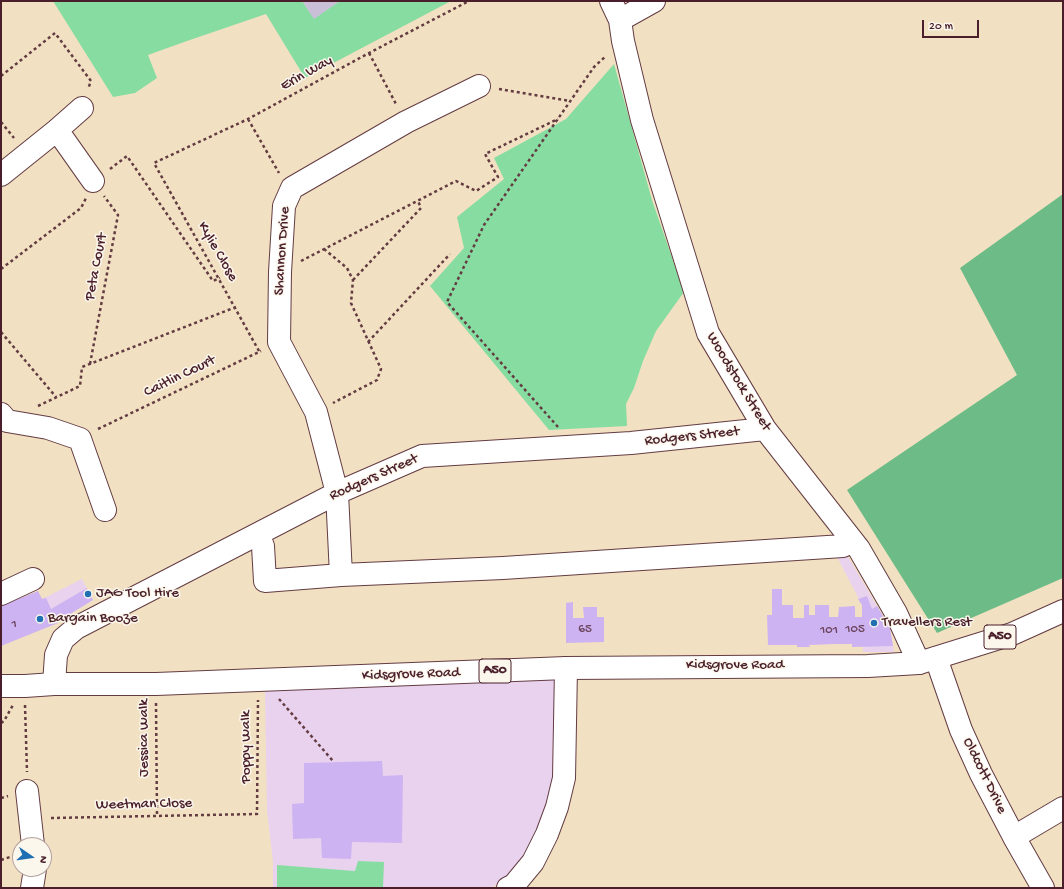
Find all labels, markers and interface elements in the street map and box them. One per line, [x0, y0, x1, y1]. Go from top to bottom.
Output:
scale bar [924, 12, 981, 38]
text: 20 m [929, 20, 953, 34]
street label: Erin Way [278, 52, 336, 96]
street label: Shannon Drive [271, 206, 295, 296]
street label: Kylie Close [193, 219, 241, 285]
street label: Peta Court [82, 232, 112, 302]
street label: Woodstock Street [701, 329, 775, 435]
street label: Caitlin Court [141, 352, 219, 402]
street label: Rodgers Street [644, 423, 740, 451]
street label: Rodgers Street [327, 450, 421, 506]
place label: JAG Tool Hire [96, 585, 179, 603]
marker: JAG Tool Hire [83, 589, 93, 599]
place label: Bargain Booze [48, 610, 138, 628]
marker: Bargain Booze [35, 614, 45, 624]
place label: Travellers Rest [882, 614, 972, 632]
house number: 1 [11, 617, 17, 633]
marker: Travellers Rest [869, 618, 879, 628]
house number: 65 [578, 622, 592, 638]
house number: 105 [845, 622, 865, 638]
house number: 101 [820, 623, 838, 639]
road number: A50 [984, 625, 1016, 649]
street label: Kidsgrove Road [686, 657, 784, 675]
road number: A50 [479, 659, 511, 683]
street label: Kidsgrove Road [362, 664, 460, 686]
street label: Jessica Walk [136, 699, 154, 777]
street label: Poppy Walk [238, 711, 256, 783]
street label: Oldcott Drive [958, 735, 1010, 817]
street label: Weetman Close [96, 795, 192, 815]
north arrow [12, 837, 52, 877]
text: N [36, 855, 49, 864]

